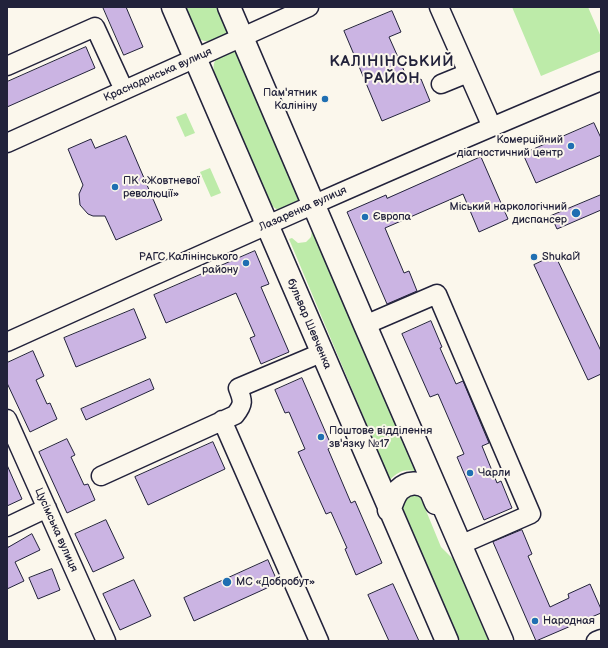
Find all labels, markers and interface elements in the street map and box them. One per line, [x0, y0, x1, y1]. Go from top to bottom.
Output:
street label: Краснодонська вулиця [102, 45, 214, 105]
district label: КАЛІНІНСЬКИЙ РАЙОН [330, 53, 454, 88]
place label: Пам'ятник Калініну [263, 86, 317, 112]
marker: Пам'ятник Калініну [320, 94, 330, 104]
place label: Комерційний діагностичний центр [457, 133, 563, 159]
marker: Комерційний діагностичний центр [566, 141, 576, 151]
place label: ПК «Жовтневої революції» [123, 174, 200, 200]
marker: ПК «Жовтневої революції» [110, 182, 120, 192]
street label: Лазаренка вулиця [257, 184, 349, 234]
place label: Міський наркологічний диспансер [449, 200, 567, 226]
marker: Міський наркологічний диспансер [570, 207, 582, 219]
place label: Європа [373, 210, 411, 224]
marker: Європа [360, 212, 370, 222]
place label: РАГС Калінінського району [139, 250, 238, 276]
place label: ShukaЙ [542, 250, 580, 264]
marker: ShukaЙ [529, 252, 539, 262]
marker: РАГС Калінінського району [241, 258, 251, 268]
street label: бульвар Шевченка [284, 277, 334, 371]
place label: Поштове відділення зв'язку №17 [329, 424, 432, 450]
marker: Поштове відділення зв'язку №17 [316, 432, 326, 442]
place label: Чарли [478, 466, 510, 480]
marker: Чарли [465, 468, 475, 478]
street label: Цусімська вулиця [32, 486, 80, 574]
place label: МС «Добробут» [236, 575, 315, 589]
marker: МС «Добробут» [221, 576, 233, 588]
place label: Народная [543, 614, 595, 628]
marker: Народная [530, 616, 540, 626]

